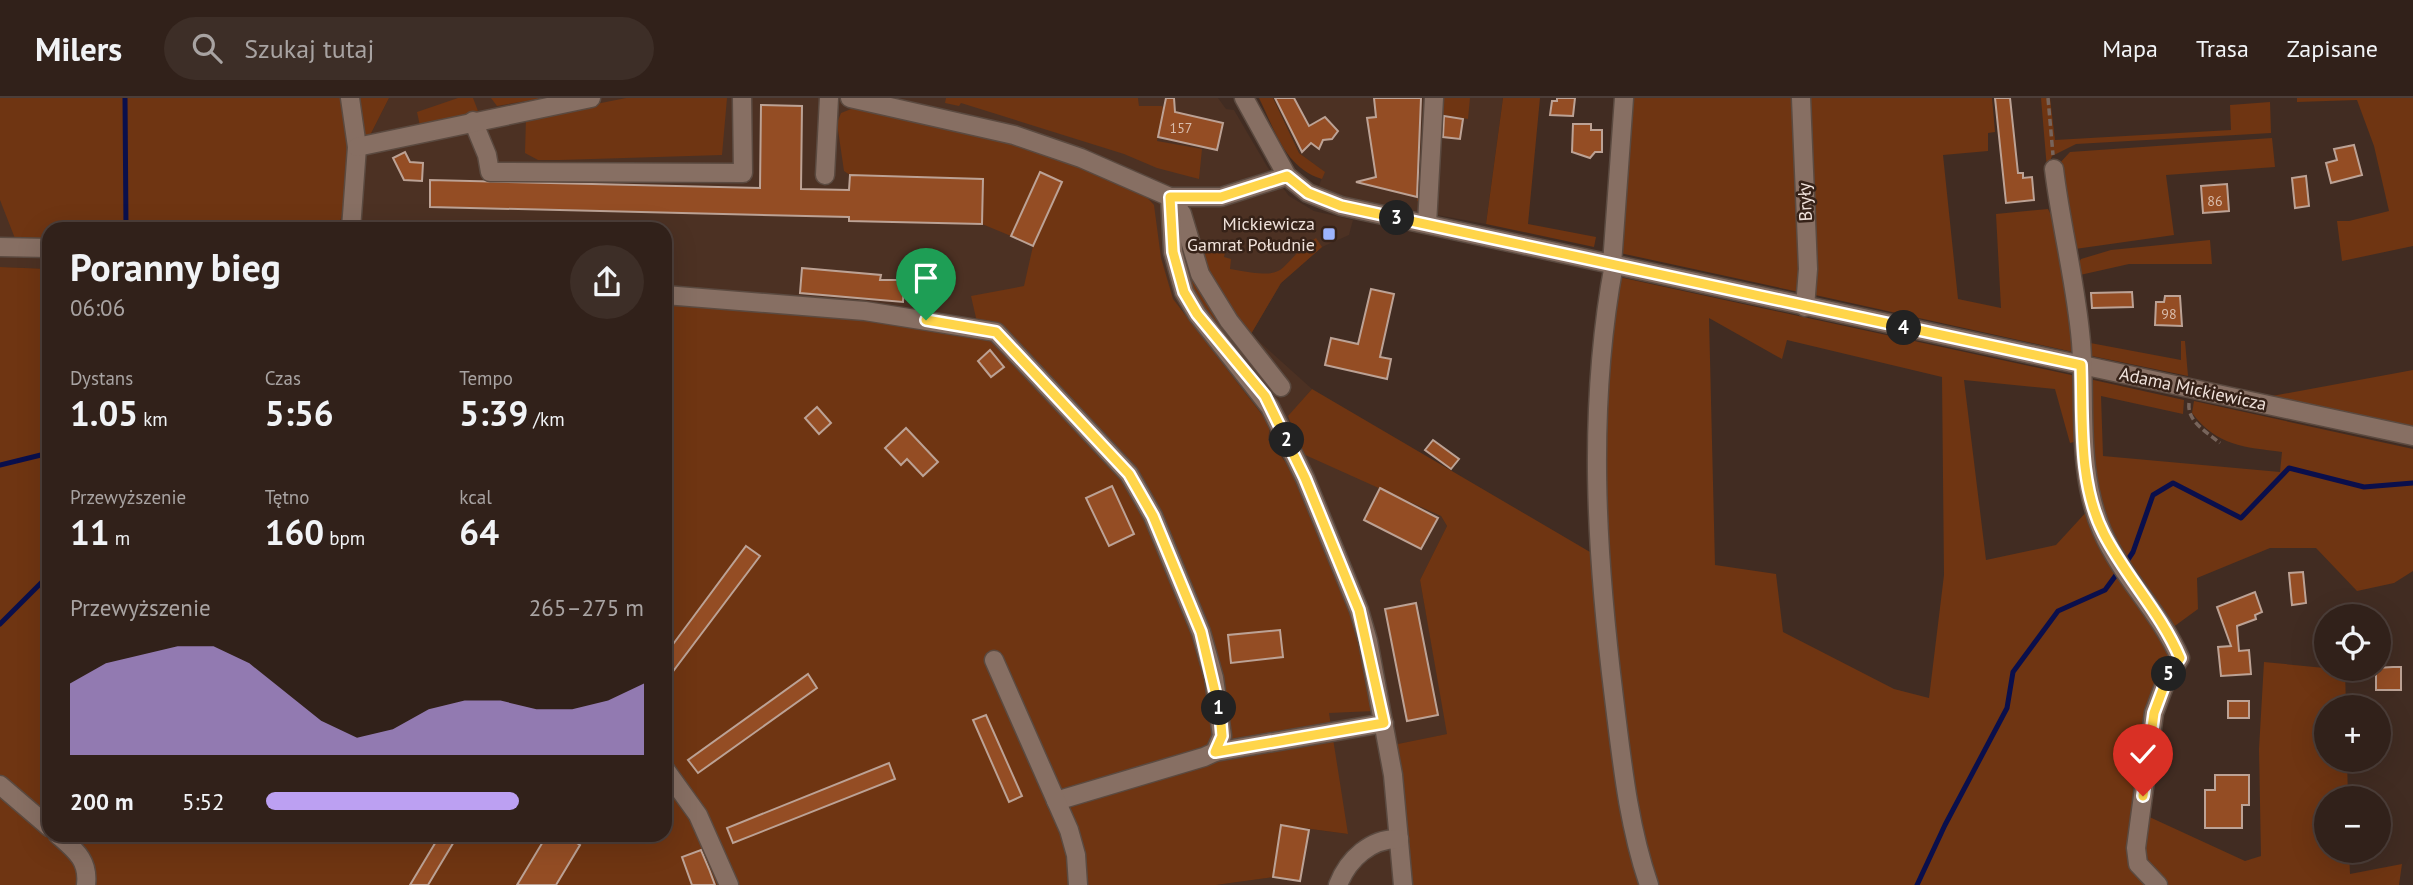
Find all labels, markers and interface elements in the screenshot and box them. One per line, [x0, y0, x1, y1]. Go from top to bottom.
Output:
search box [164, 17, 654, 80]
text: Milers [35, 27, 122, 70]
icon: search [188, 29, 226, 67]
text: Szukaj tutaj [244, 32, 374, 65]
text: Mapa [2102, 33, 2158, 64]
text: Trasa [2196, 33, 2249, 64]
text: Zapisane [2287, 33, 2378, 64]
house number: 157 [1170, 119, 1192, 137]
street label: Bryły [1792, 182, 1817, 222]
house number: 86 [2207, 192, 2223, 210]
pin: 3 [1380, 200, 1414, 236]
text: 3 [1391, 205, 1402, 229]
place label: Mickiewicza Gamrat Południe [1187, 212, 1315, 256]
marker: Mickiewicza Gamrat Południe [1321, 226, 1337, 242]
text: Poranny bieg [70, 242, 281, 291]
button: share [570, 245, 644, 319]
pin [896, 248, 956, 320]
icon: arrive [907, 259, 945, 297]
text: 06:06 [70, 293, 125, 322]
house number: 98 [2161, 305, 2177, 323]
pin: 4 [1886, 310, 1922, 345]
text: 4 [1898, 315, 1909, 339]
street label: Adama Mickiewicza [2117, 362, 2269, 415]
text: Dystans [70, 366, 133, 390]
text: Czas [265, 366, 301, 390]
text: Tempo [459, 366, 513, 390]
text: 1.05 [70, 390, 138, 436]
text: 5:56 [265, 390, 334, 436]
text: 5:39 [459, 390, 528, 436]
text: km [138, 407, 168, 431]
text: /km [528, 407, 565, 431]
pin: 2 [1270, 422, 1304, 458]
text: 2 [1281, 427, 1292, 451]
text: Przewyższenie [70, 485, 186, 509]
text: Tętno [265, 485, 309, 509]
text: kcal [459, 485, 492, 509]
text: 11 [70, 509, 110, 555]
text: 160 [265, 509, 324, 555]
text: 64 [459, 509, 499, 555]
text: m [110, 526, 130, 550]
text: bpm [324, 526, 365, 550]
text: Przewyższenie [70, 593, 211, 622]
text: 265–275 m [529, 593, 644, 622]
map controls [2314, 604, 2391, 863]
button: locate [2314, 604, 2391, 681]
pin: 5 [2152, 656, 2186, 692]
text: 5 [2163, 661, 2174, 685]
pin: 1 [1202, 690, 1236, 726]
text: 1 [1213, 695, 1224, 719]
button: + [2314, 695, 2391, 772]
pin [2113, 724, 2173, 796]
icon: check [2124, 735, 2162, 773]
button: − [2314, 786, 2391, 863]
text: 200 m [70, 787, 133, 816]
text: 5:52 [182, 787, 225, 816]

